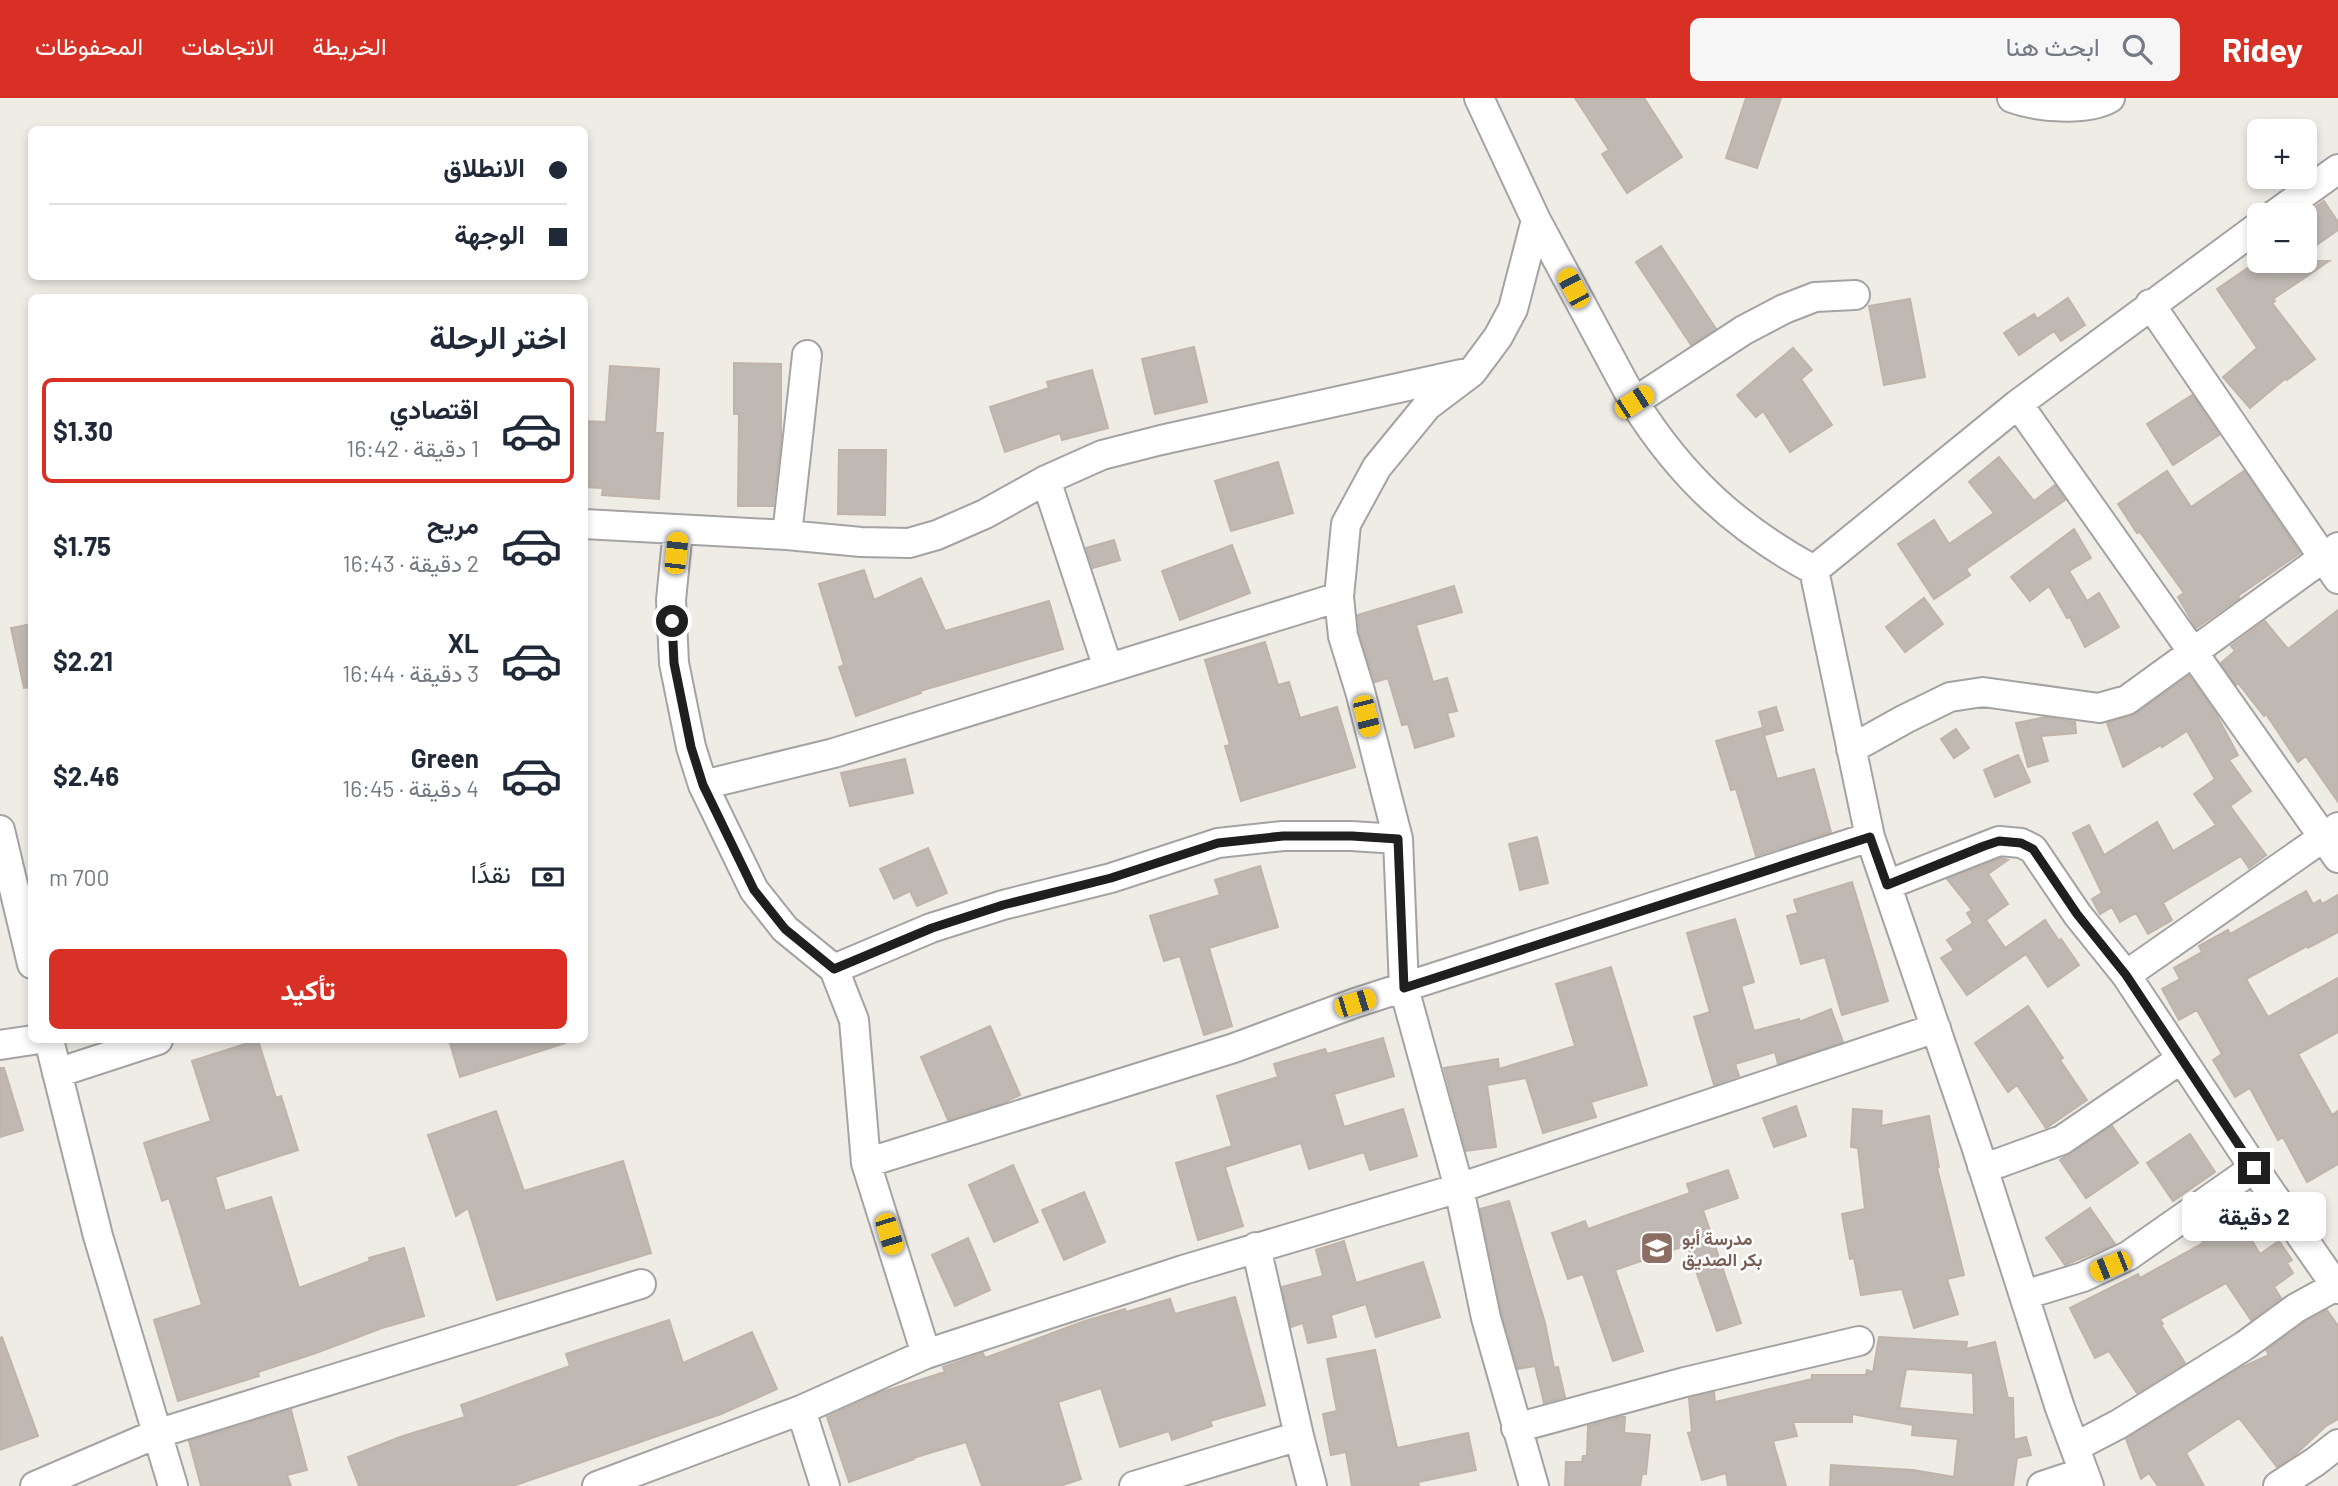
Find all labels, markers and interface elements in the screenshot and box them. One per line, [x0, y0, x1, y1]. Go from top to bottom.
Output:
search box [1690, 18, 2180, 81]
text: Ridey [2222, 29, 2303, 69]
text: ابحث هنا [2005, 30, 2100, 61]
icon: search [2118, 30, 2156, 68]
text: المحفوظات [35, 31, 143, 60]
text: الاتجاهات [181, 31, 274, 60]
text: الخريطة [312, 31, 387, 60]
map controls [2247, 119, 2317, 273]
button: + [2247, 119, 2317, 189]
text: الانطلاق [443, 151, 525, 182]
button: − [2247, 203, 2317, 273]
text: الوجهة [454, 218, 525, 249]
car [1554, 265, 1593, 311]
text: اختر الرحلة [429, 317, 567, 355]
car [1611, 382, 1658, 422]
text: اقتصادي [390, 393, 479, 424]
icon: car [500, 399, 563, 462]
text: $1.30 [53, 415, 113, 446]
text: 1 دقيقة · 16:42 [346, 434, 479, 462]
text: مريح [427, 508, 479, 539]
icon: car [500, 514, 563, 577]
text: $1.75 [53, 530, 111, 561]
car [664, 531, 689, 575]
text: 2 دقيقة · 16:43 [343, 549, 479, 577]
route start [656, 605, 688, 637]
text: XL [448, 627, 479, 658]
icon: car [500, 629, 563, 692]
text: $2.21 [53, 645, 113, 676]
text: 3 دقيقة · 16:44 [342, 659, 479, 687]
car [1351, 693, 1382, 739]
text: Green [411, 742, 479, 773]
icon: car [500, 744, 563, 807]
text: $2.46 [53, 760, 119, 791]
text: 4 دقيقة · 16:45 [342, 774, 479, 802]
text: نقدًا [471, 857, 511, 888]
icon: cash [529, 858, 567, 896]
text: 700 m [49, 863, 110, 891]
button: تأكيد [49, 949, 567, 1029]
car [1332, 987, 1379, 1019]
route end [2238, 1152, 2270, 1184]
callout: 2 دقيقة [2182, 1192, 2326, 1242]
text: 2 دقيقة [2218, 1202, 2290, 1230]
car [873, 1211, 906, 1257]
place label: مدرسة أبو بكر الصديق [1682, 1227, 1763, 1271]
school or university icon: مدرسة أبو بكر الصديق [1638, 1229, 1676, 1267]
car [2087, 1248, 2134, 1284]

